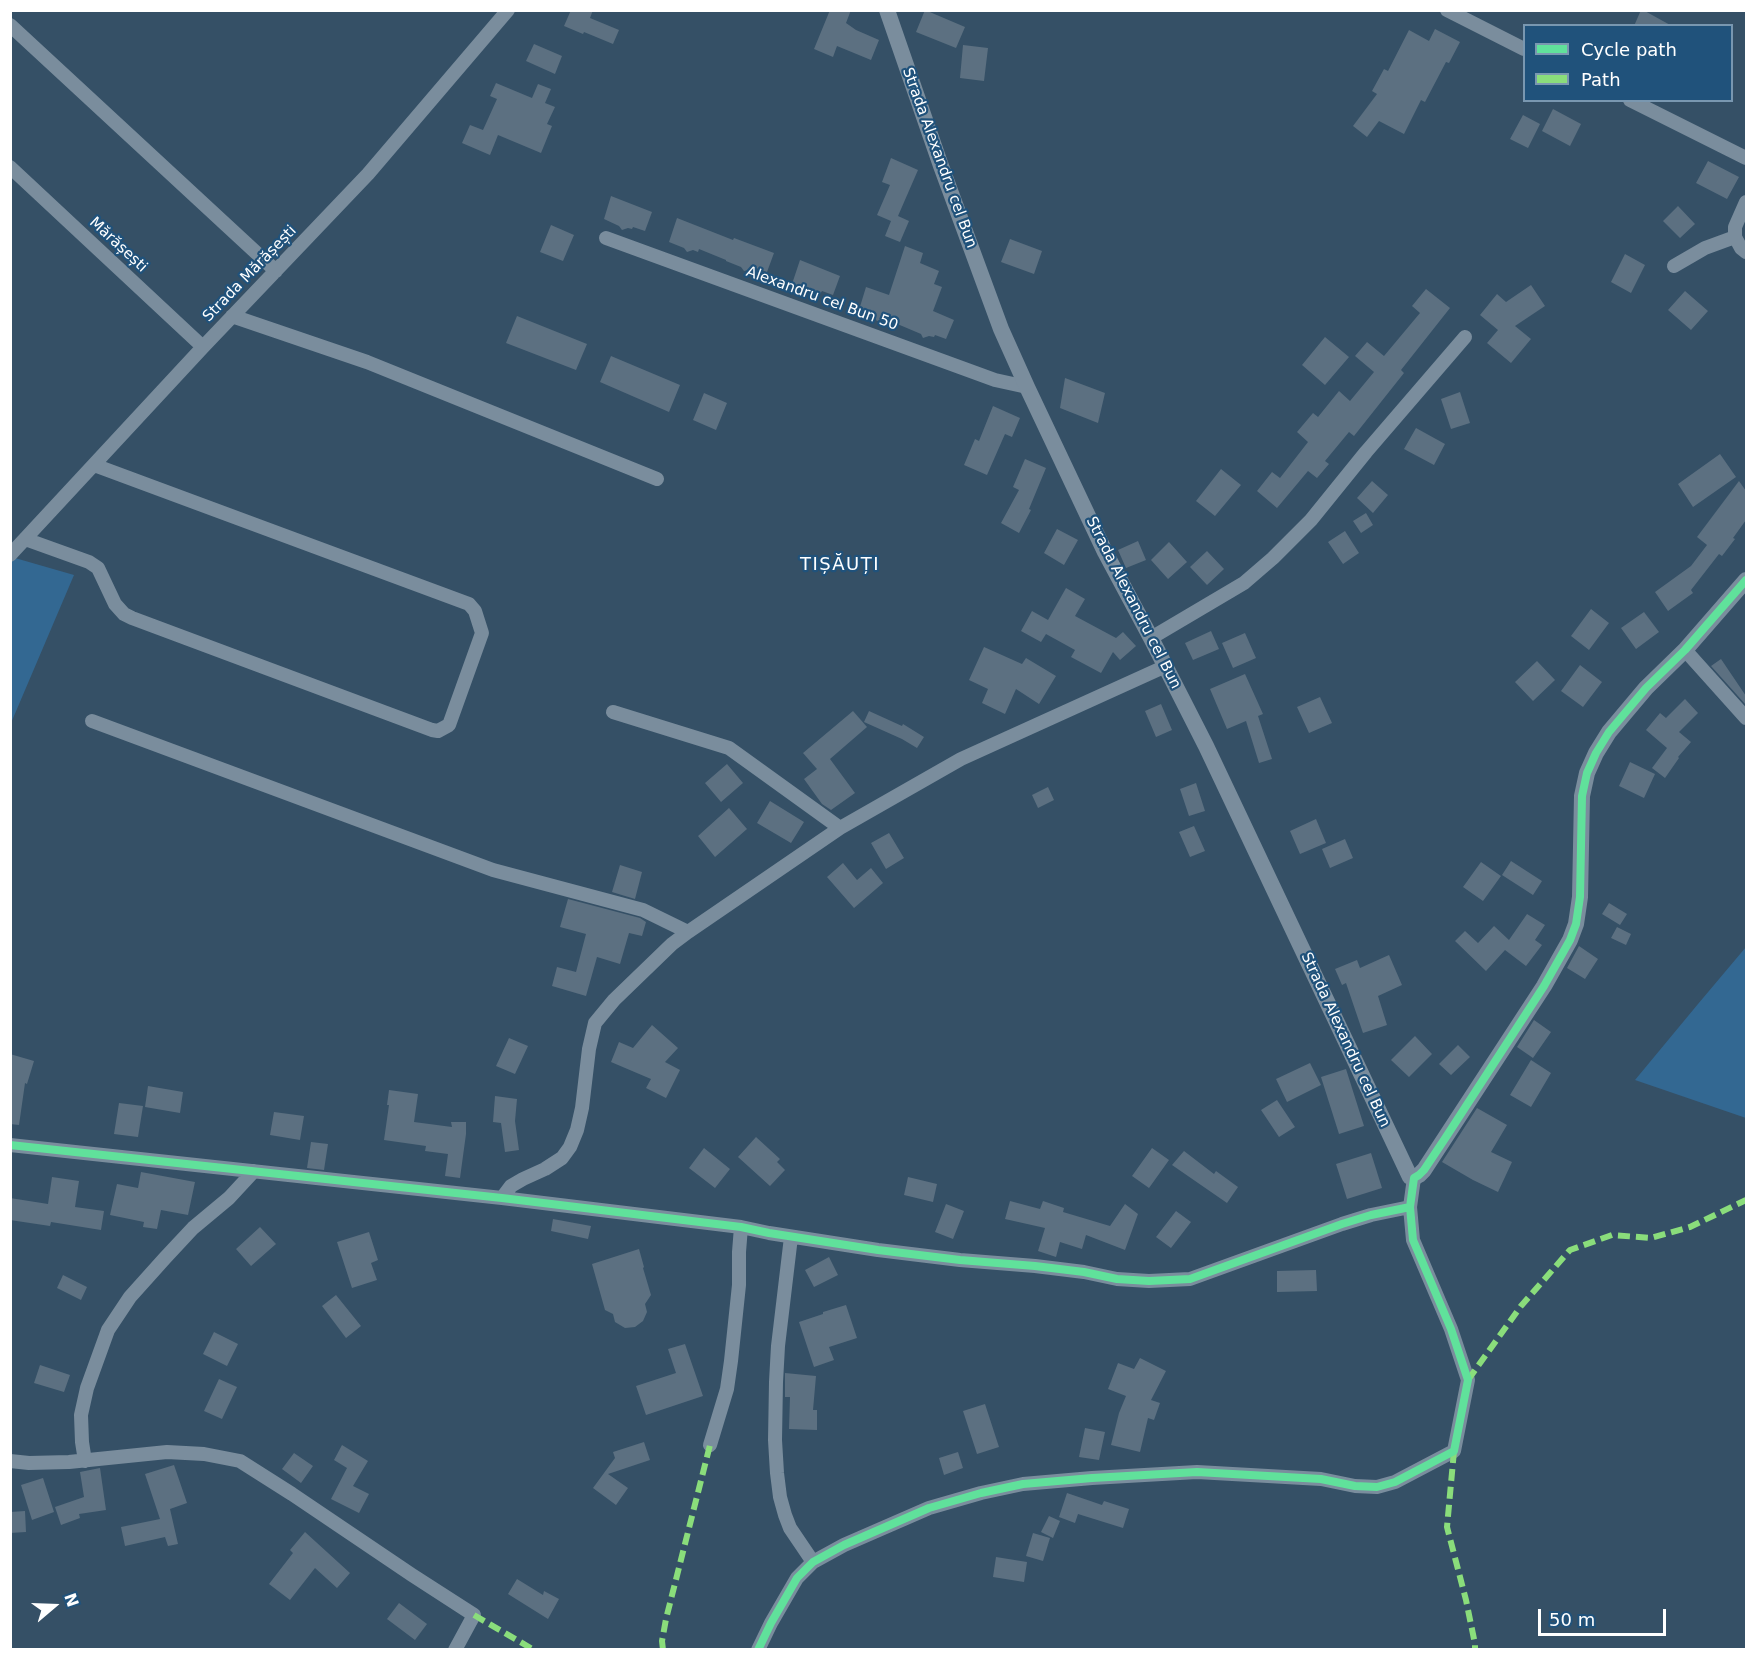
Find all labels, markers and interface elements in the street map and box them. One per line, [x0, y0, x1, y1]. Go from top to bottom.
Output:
legend [1523, 24, 1733, 102]
text: Cycle path [1581, 39, 1677, 60]
street label: Strada Alexandru cel Bun [898, 65, 980, 251]
text: Path [1581, 69, 1621, 90]
street label: Mărășești [85, 214, 151, 276]
street label: Strada Mărășești [200, 222, 300, 326]
street label: Alexandru cel Bun 50 [744, 263, 900, 335]
street label: Strada Alexandru cel Bun [1082, 514, 1184, 692]
district label: TIȘĂUȚI [800, 554, 880, 576]
street label: Strada Alexandru cel Bun [1297, 950, 1393, 1130]
north arrow [24, 1576, 84, 1636]
text: N [60, 1591, 83, 1609]
scale bar [1541, 1597, 1668, 1635]
text: 50 m [1549, 1609, 1595, 1630]

